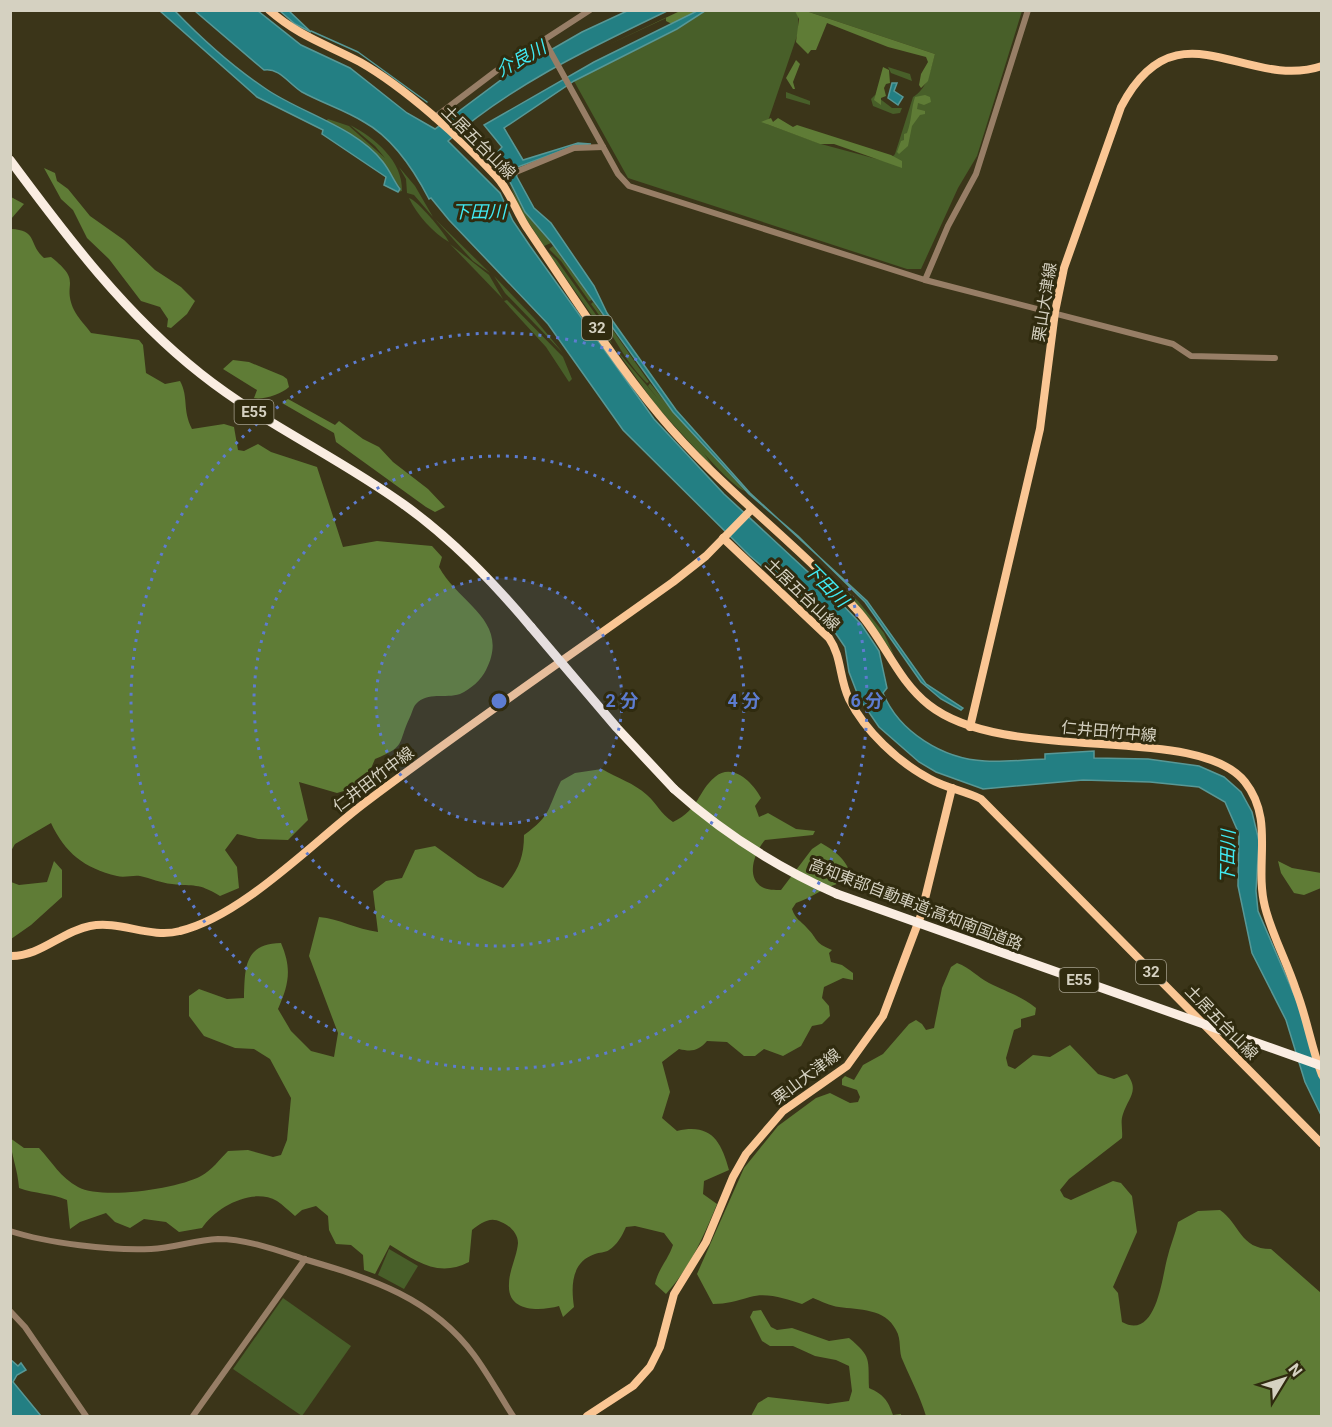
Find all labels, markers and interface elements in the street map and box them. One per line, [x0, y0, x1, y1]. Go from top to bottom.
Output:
water label: 介良川 [492, 35, 551, 81]
street label: 土居五台山線 [438, 102, 519, 183]
water label: 下田川 [452, 201, 508, 222]
street label: 栗山大津線 [1029, 261, 1060, 343]
road number: 32 [582, 316, 612, 340]
road number: E55 [234, 400, 274, 424]
street label: 土居五台山線 [762, 554, 844, 635]
water label: 下田川 [800, 558, 854, 613]
text: 2 分 [606, 690, 638, 711]
text: 4 分 [728, 690, 760, 711]
text: 6 分 [851, 690, 883, 711]
centre of rings [489, 691, 509, 711]
street label: 仁井田竹中線 [1060, 718, 1158, 745]
street label: 仁井田竹中線 [329, 743, 417, 816]
water label: 下田川 [1217, 828, 1239, 884]
street label: 高知東部自動車道;高知南国道路 [806, 855, 1025, 954]
road number: 32 [1136, 960, 1166, 984]
road number: E55 [1060, 968, 1098, 992]
street label: 土居五台山線 [1181, 981, 1262, 1063]
street label: 栗山大津線 [769, 1045, 844, 1108]
north arrow [1254, 1349, 1314, 1409]
text: N [1284, 1360, 1306, 1380]

